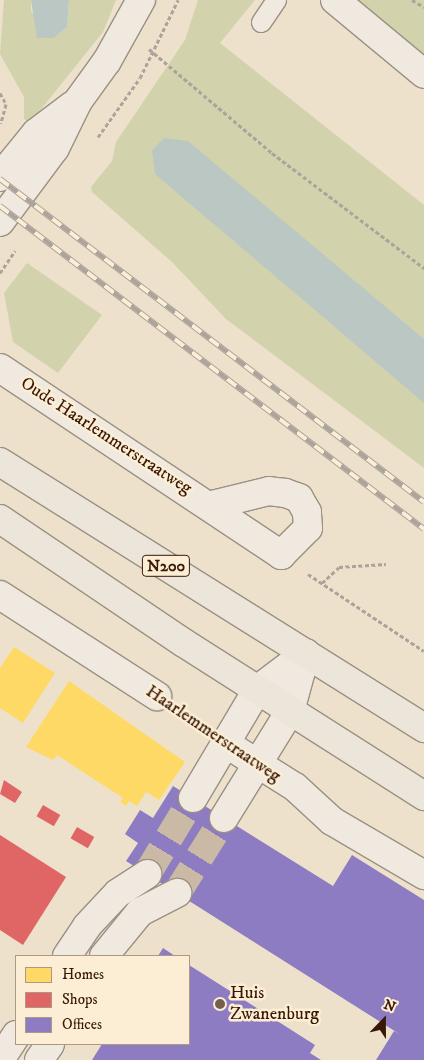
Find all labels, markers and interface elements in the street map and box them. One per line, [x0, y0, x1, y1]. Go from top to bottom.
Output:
street label: Oude Haarlemmerstraatweg [16, 373, 196, 499]
road number: N200 [141, 552, 191, 580]
street label: Haarlemmerstraatweg [141, 681, 285, 787]
legend [15, 955, 190, 1045]
text: Homes [62, 965, 104, 984]
place label: Huis Zwanenburg [230, 983, 319, 1026]
text: Shops [62, 990, 98, 1009]
north arrow [359, 995, 409, 1045]
text: N [381, 996, 398, 1017]
marker: Huis Zwanenburg [214, 998, 226, 1010]
text: Offices [62, 1015, 102, 1034]

